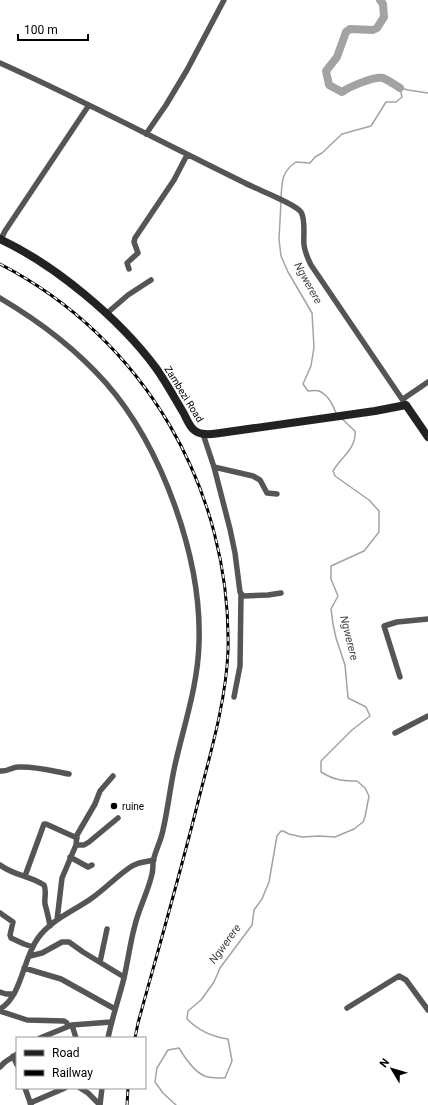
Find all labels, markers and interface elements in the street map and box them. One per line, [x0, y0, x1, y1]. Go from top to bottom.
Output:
scale bar [18, 16, 88, 42]
text: 100 m [24, 23, 58, 37]
water label: Ngwerere [291, 260, 325, 306]
street label: Zambezi Road [162, 364, 206, 424]
water label: Ngwerere [337, 614, 361, 662]
marker: ruine [109, 801, 119, 811]
place label: ruine [122, 801, 144, 812]
water label: Ngwerere [206, 921, 244, 966]
legend [16, 1037, 146, 1089]
text: Road [52, 1046, 80, 1060]
north arrow [372, 1049, 412, 1089]
text: N [377, 1056, 392, 1070]
text: Railway [52, 1066, 93, 1080]

